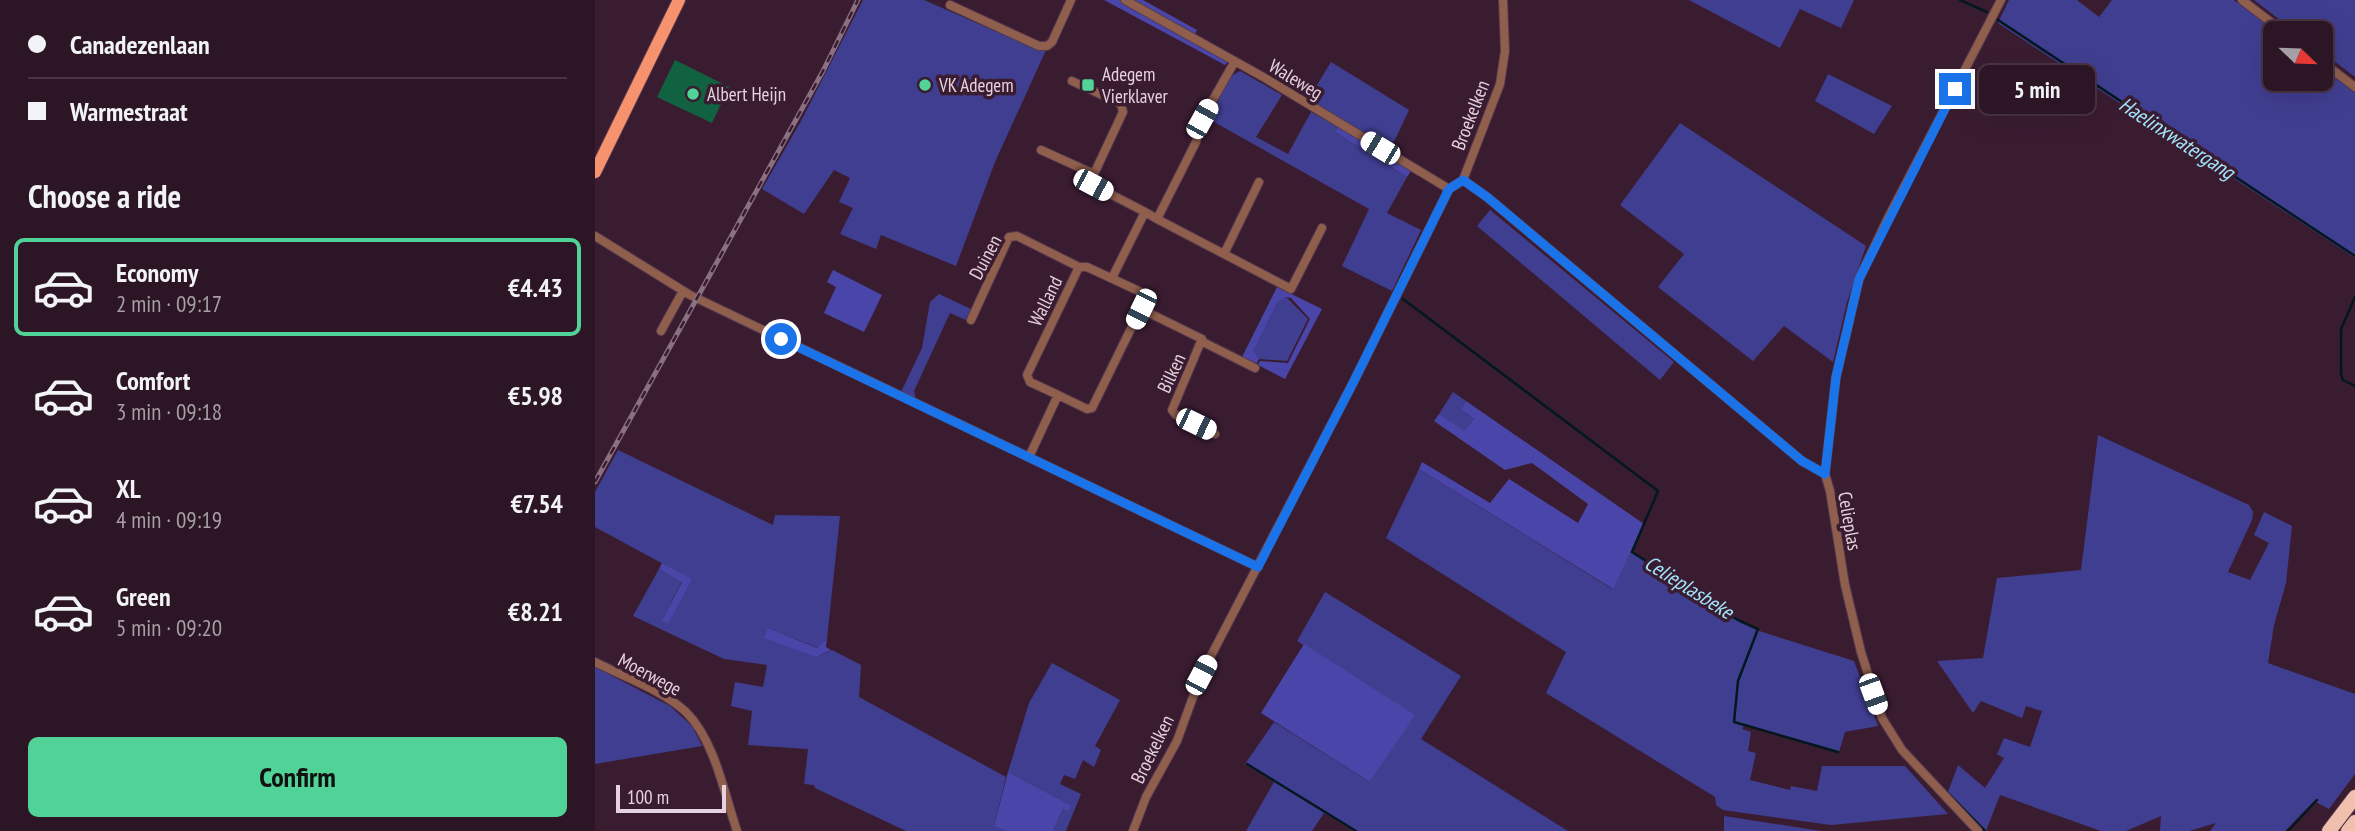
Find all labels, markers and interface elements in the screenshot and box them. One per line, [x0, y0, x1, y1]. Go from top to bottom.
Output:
north arrow [2263, 21, 2333, 91]
map controls [2263, 21, 2333, 91]
text: Canadezenlaan [70, 28, 210, 61]
street label: Waleweg [1265, 54, 1327, 104]
place label: Adegem Vierklaver [1101, 62, 1169, 108]
callout: 5 min [1979, 64, 2095, 114]
place label: VK Adegem [938, 73, 1014, 97]
route end [1939, 73, 1971, 105]
text: 5 min [2014, 75, 2060, 104]
marker: VK Adegem [917, 77, 933, 93]
marker: Adegem Vierklaver [1080, 77, 1096, 93]
street label: Broekelken [1446, 77, 1494, 153]
place label: Albert Heijn [707, 82, 786, 106]
marker: Albert Heijn [685, 86, 701, 102]
water label: Haelinxwatergang [2114, 91, 2241, 186]
text: Warmestraat [70, 95, 188, 128]
car [1183, 96, 1222, 142]
car [1357, 128, 1404, 168]
car [1070, 166, 1117, 204]
text: Choose a ride [28, 175, 181, 217]
street label: Duinen [963, 231, 1007, 283]
icon: car [32, 256, 95, 319]
text: Economy [116, 256, 198, 289]
text: €4.43 [508, 271, 563, 304]
street label: Walland [1023, 272, 1067, 330]
car [1123, 286, 1160, 332]
text: 2 min · 09:17 [116, 289, 222, 318]
route start [765, 323, 797, 355]
street label: Bilken [1151, 349, 1191, 397]
icon: car [32, 364, 95, 427]
text: Comfort [116, 364, 190, 397]
text: €5.98 [508, 379, 563, 412]
text: 3 min · 09:18 [116, 397, 222, 426]
car [1173, 405, 1220, 443]
icon: car [32, 472, 95, 535]
text: XL [116, 472, 141, 505]
text: €7.54 [510, 487, 563, 520]
street label: Celieplas [1833, 490, 1867, 552]
text: 4 min · 09:19 [116, 505, 222, 534]
water label: Celieplasbeke [1640, 549, 1740, 626]
icon: car [32, 580, 95, 643]
text: Green [116, 580, 171, 613]
text: €8.21 [508, 595, 563, 628]
text: 5 min · 09:20 [116, 613, 222, 642]
street label: Moerwege [614, 647, 686, 701]
car [1182, 652, 1221, 698]
car [1856, 671, 1891, 717]
street label: Broekelken [1125, 711, 1179, 787]
button: Confirm [28, 737, 567, 817]
scale bar [616, 782, 726, 814]
text: 100 m [627, 785, 669, 809]

